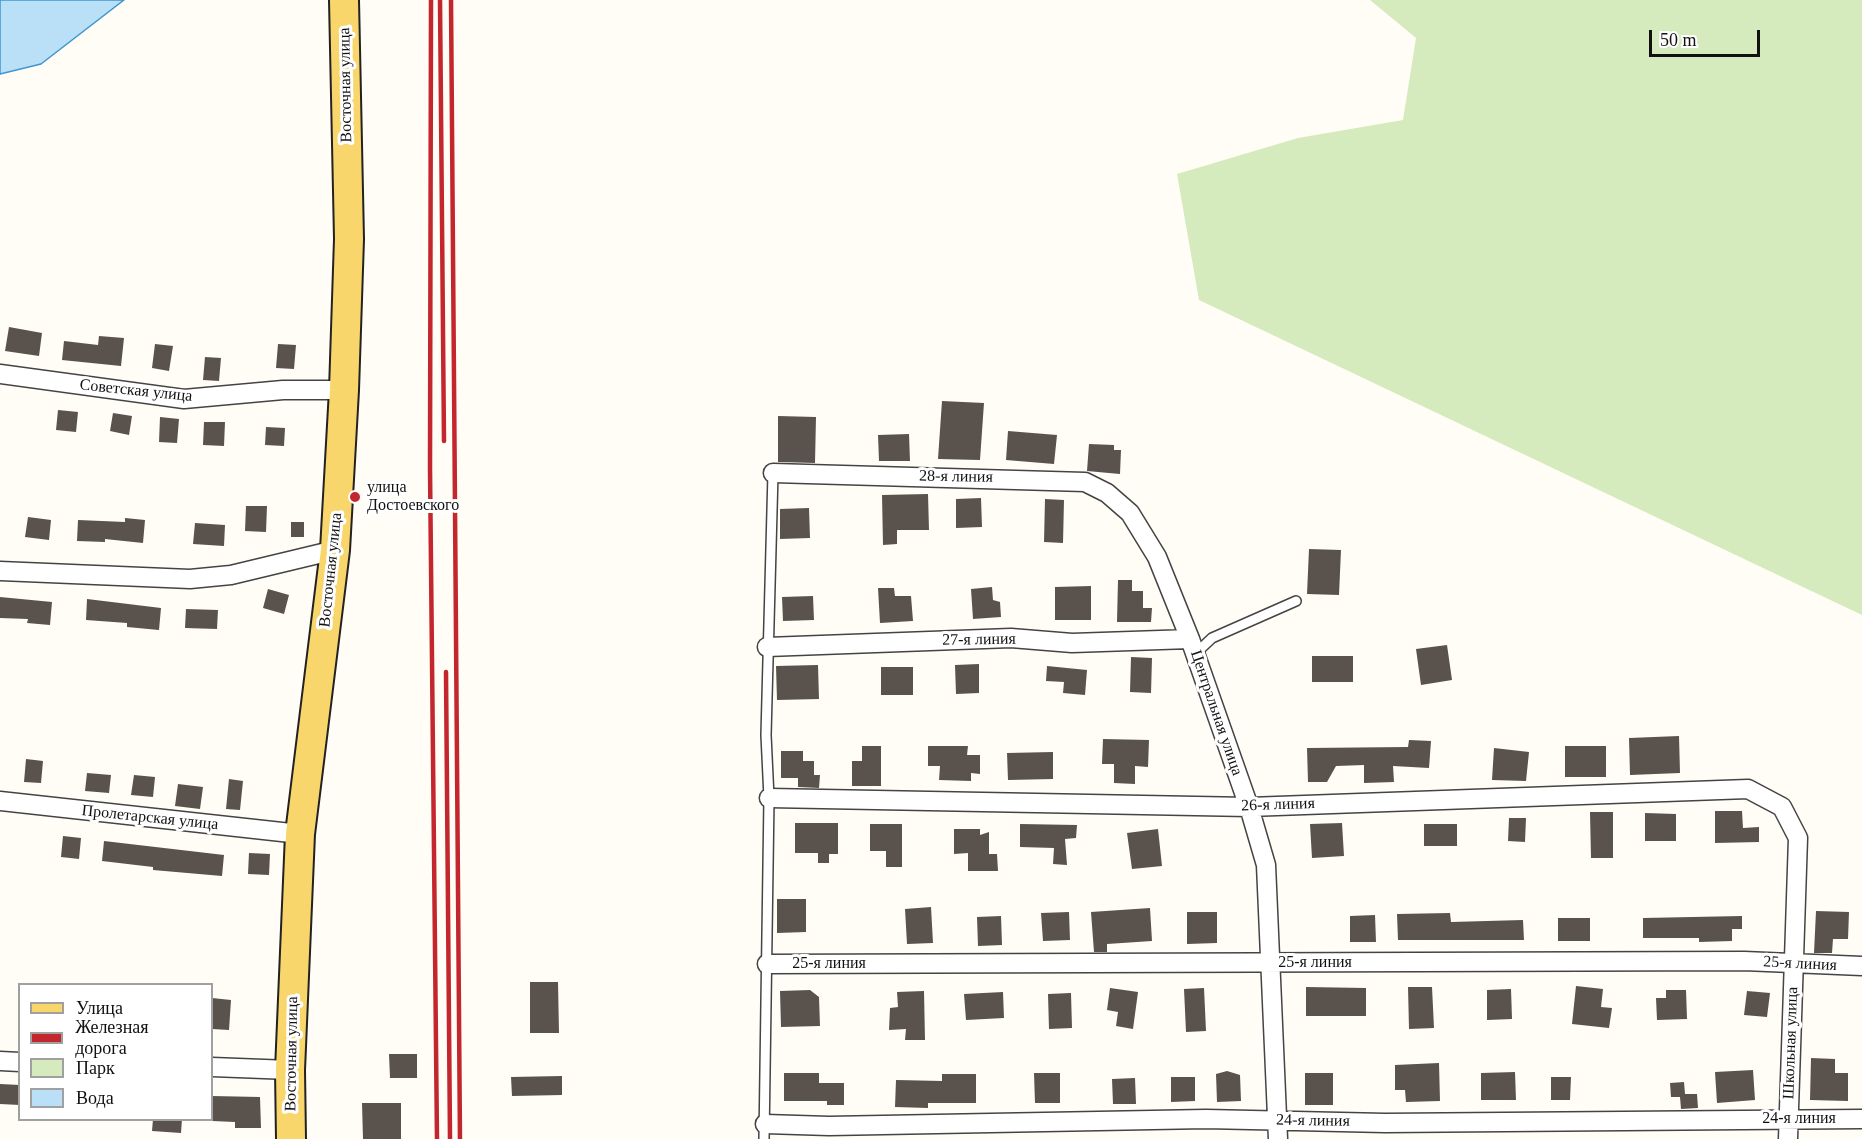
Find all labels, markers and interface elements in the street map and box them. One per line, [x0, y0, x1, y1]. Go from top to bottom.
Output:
scale bar [1652, 18, 1763, 56]
street label: Восточная улица [335, 27, 357, 143]
text: 50 m [1660, 30, 1697, 50]
street label: Советская улица [79, 376, 193, 406]
street label: 28-я линия [919, 467, 993, 487]
place label: улица Достоевского [367, 478, 459, 516]
marker: улица Достоевского [348, 490, 362, 504]
street label: Восточная улица [315, 512, 347, 628]
street label: 27-я линия [942, 630, 1016, 650]
street label: Центральная улица [1186, 648, 1246, 778]
street label: 26-я линия [1241, 794, 1315, 816]
street label: Пролетарская улица [81, 801, 219, 835]
street label: 25-я линия [1763, 952, 1837, 976]
street label: 25-я линия [1278, 953, 1352, 973]
street label: 25-я линия [792, 954, 866, 974]
legend [18, 983, 213, 1121]
street label: Школьная улица [1779, 986, 1803, 1100]
street label: Восточная улица [281, 996, 303, 1112]
text: Улица [76, 998, 123, 1018]
text: Железная дорога [75, 1017, 149, 1058]
text: Парк [76, 1058, 115, 1078]
text: Вода [76, 1088, 114, 1108]
street label: 24-я линия [1762, 1109, 1836, 1129]
street label: 24-я линия [1276, 1111, 1350, 1131]

